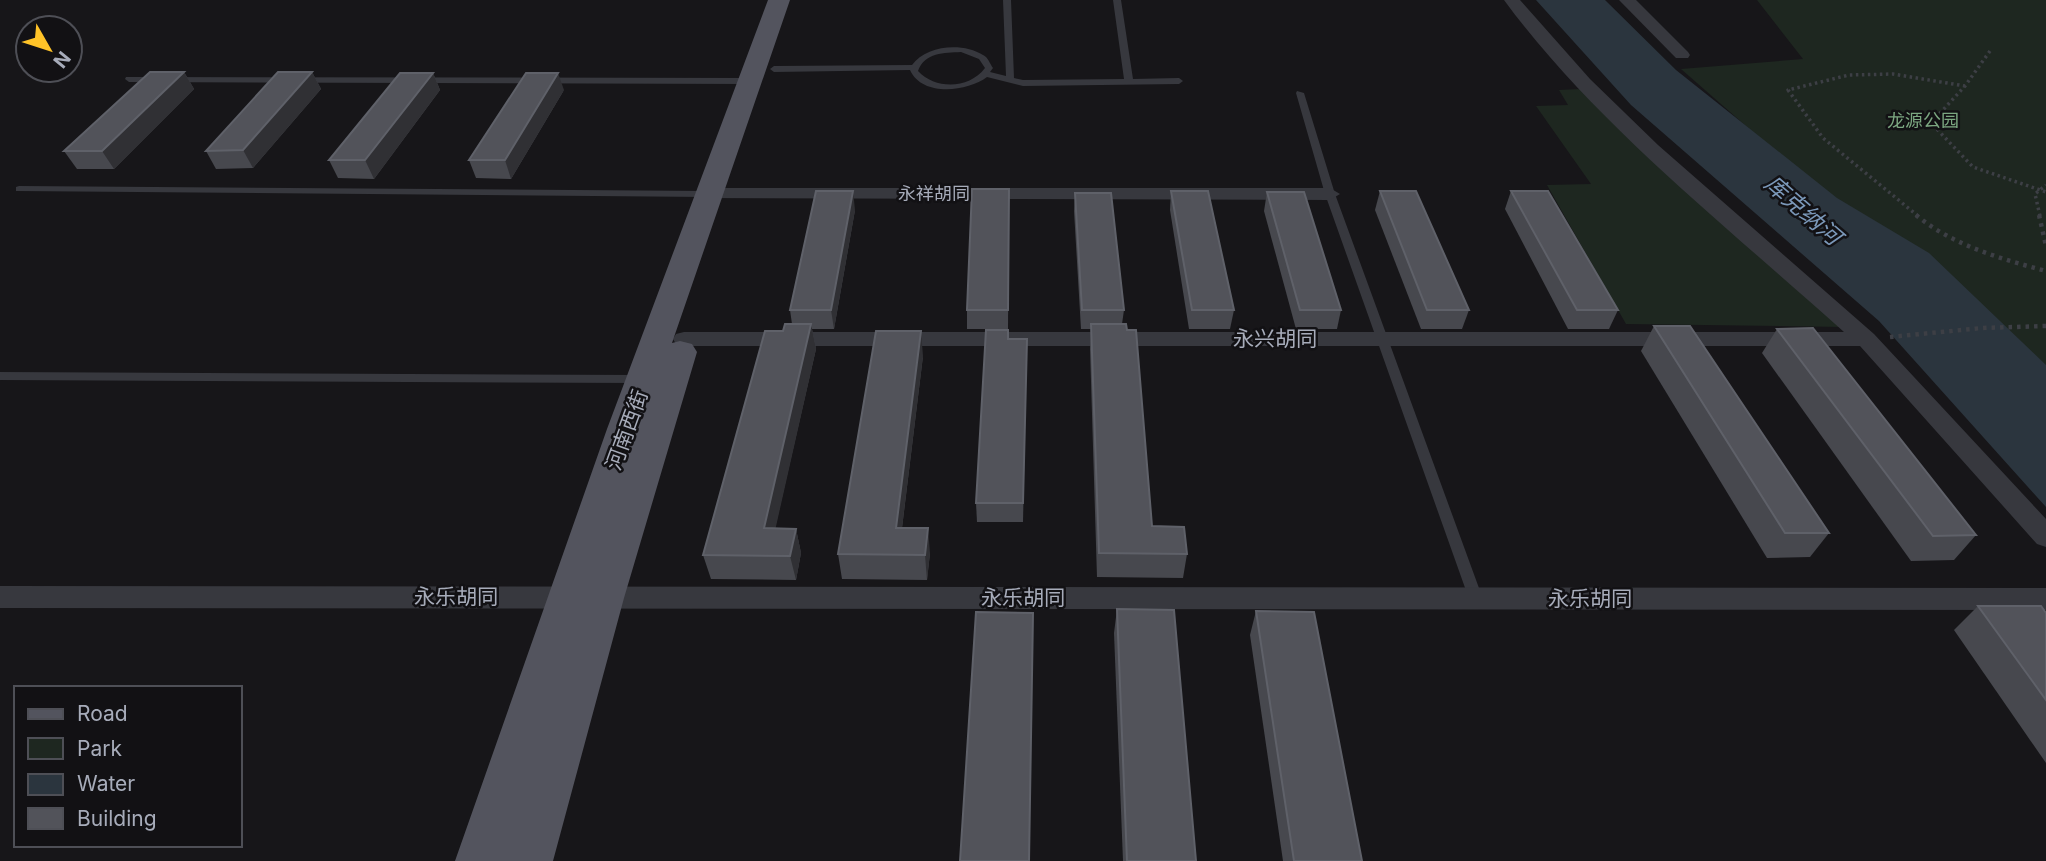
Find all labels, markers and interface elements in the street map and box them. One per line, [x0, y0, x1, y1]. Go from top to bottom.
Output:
north arrow [14, 14, 84, 84]
text: N [48, 47, 75, 72]
park label: 龙源公园 [1887, 110, 1959, 131]
water label: 库克纳河 [1759, 169, 1850, 253]
street label: 永祥胡同 [898, 183, 970, 204]
street label: 永兴胡同 [1233, 326, 1317, 351]
street label: 河南西街 [600, 386, 653, 474]
street label: 永乐胡同 [414, 584, 498, 609]
street label: 永乐胡同 [981, 585, 1065, 610]
street label: 永乐胡同 [1548, 586, 1632, 611]
legend [14, 686, 242, 847]
text: Road [77, 701, 128, 726]
text: Park [77, 736, 122, 761]
text: Water [77, 771, 135, 796]
text: Building [77, 806, 157, 831]

